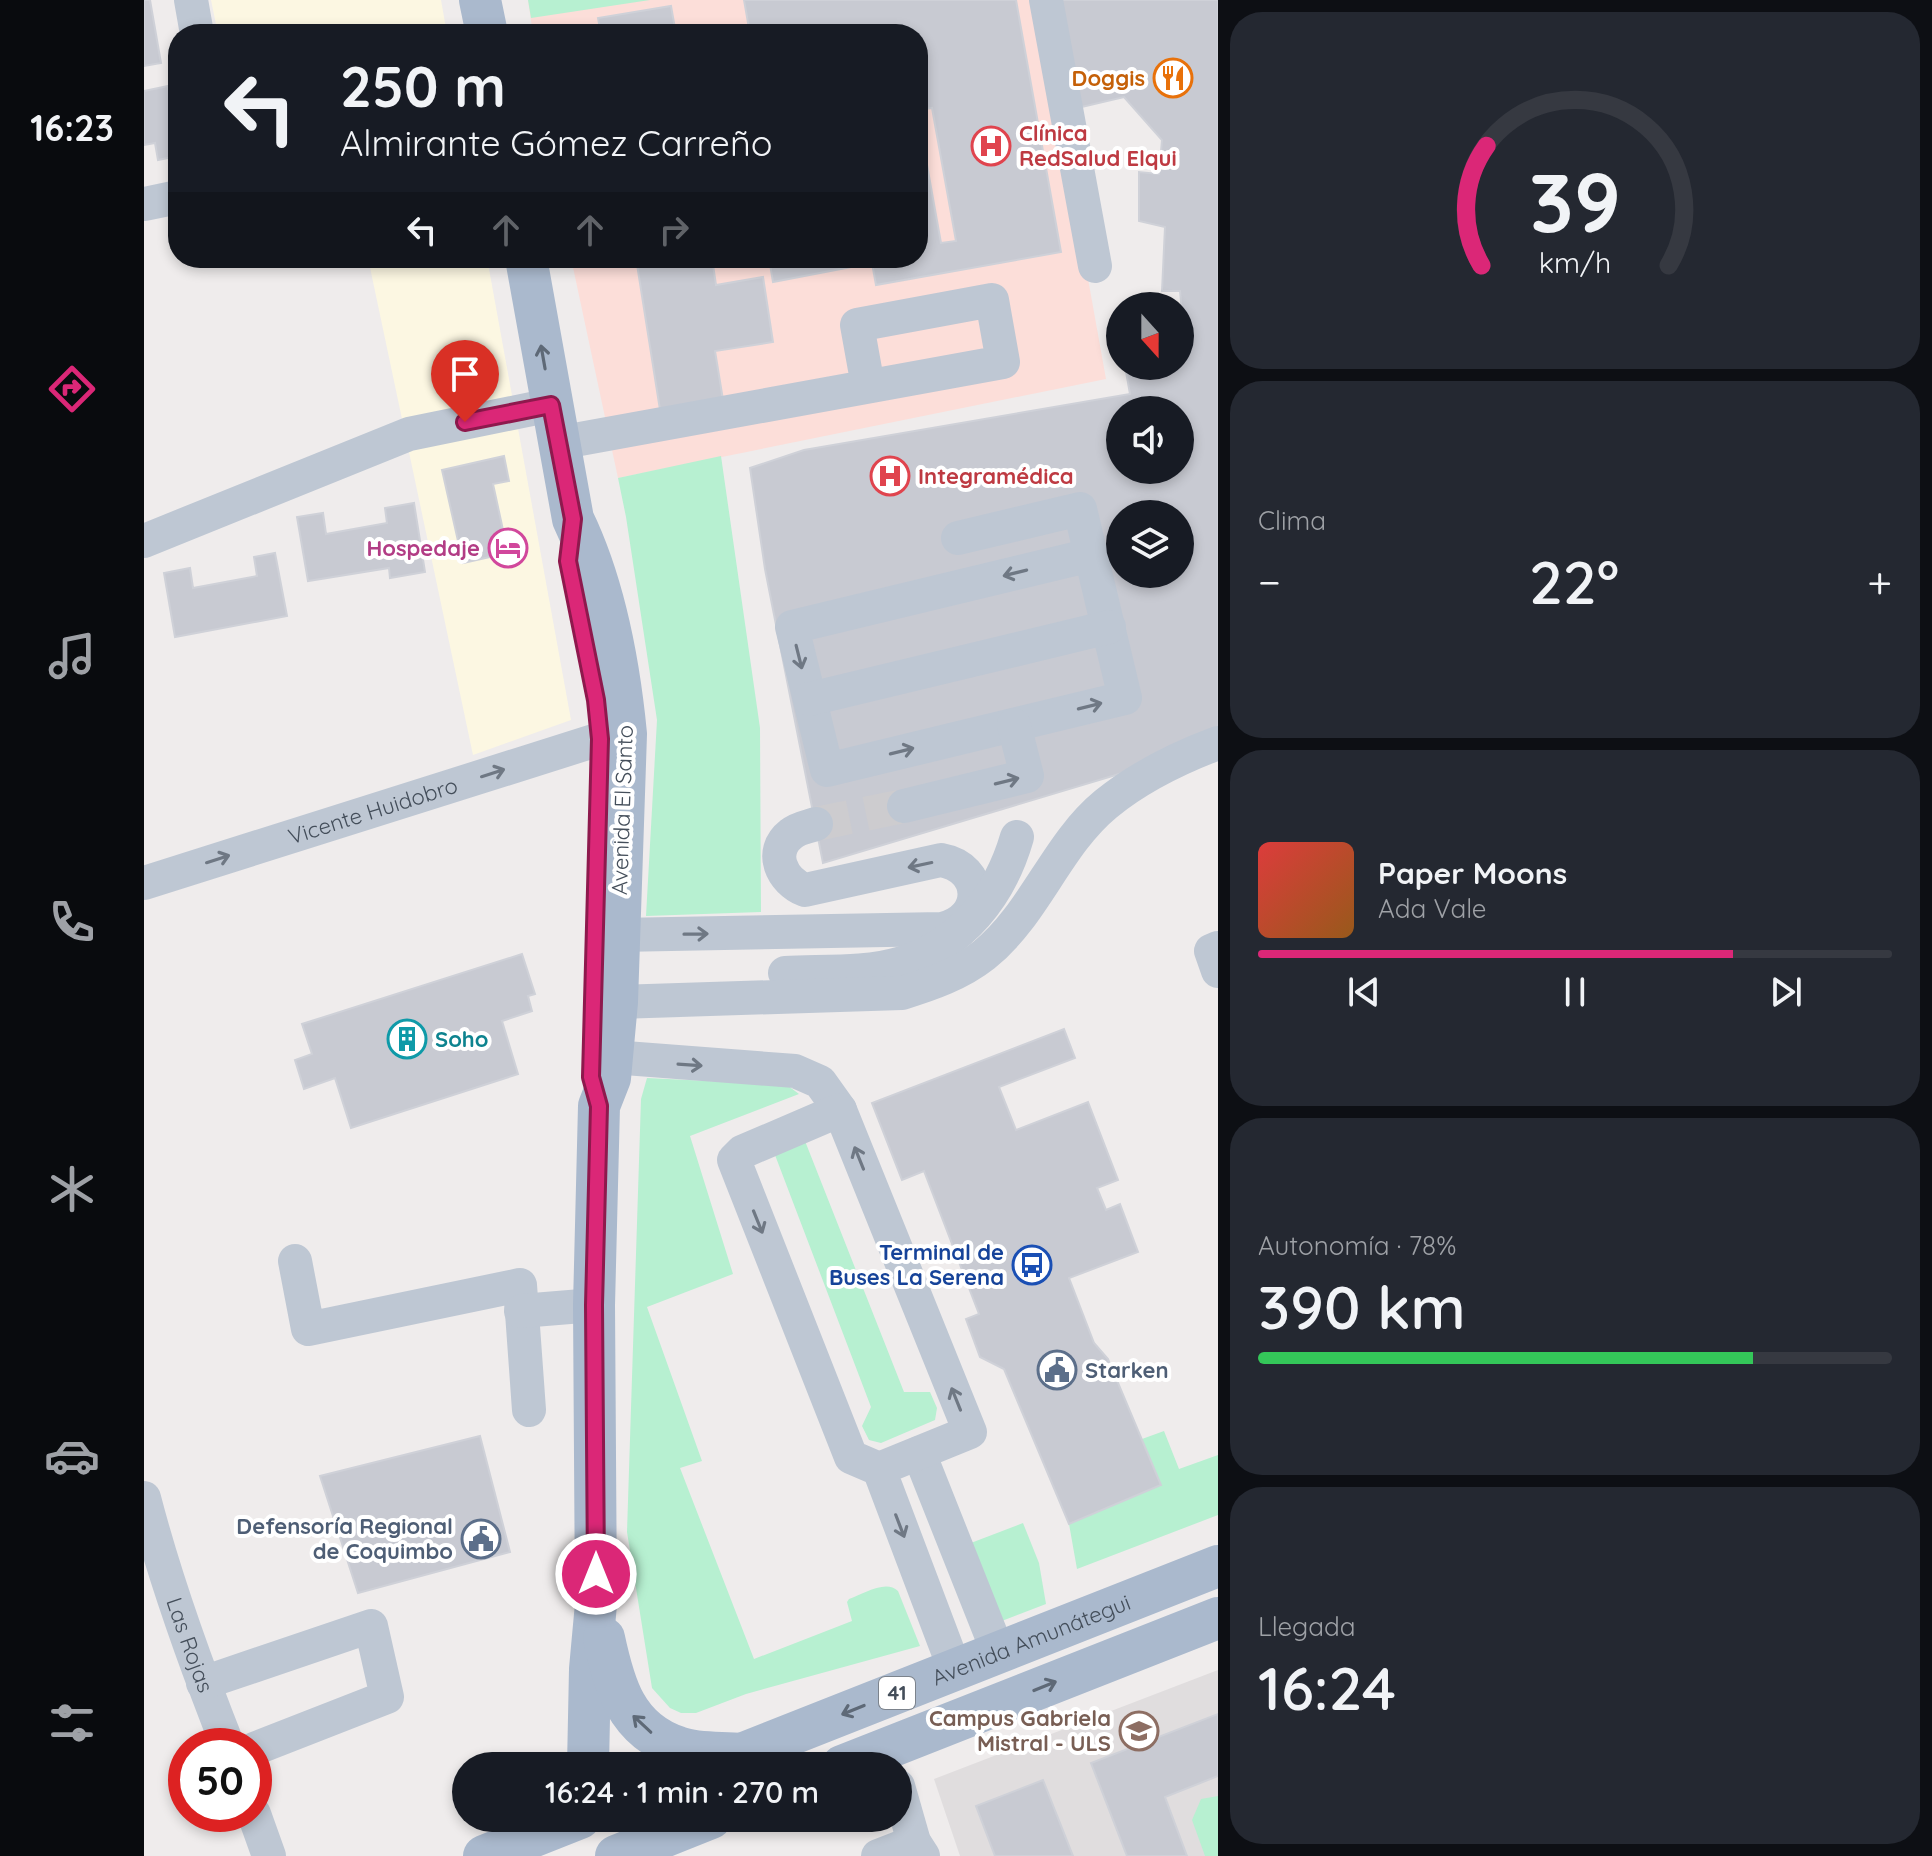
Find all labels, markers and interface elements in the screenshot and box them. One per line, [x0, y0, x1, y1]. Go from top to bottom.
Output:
text: 250 m [340, 51, 506, 121]
icon: left [208, 56, 312, 160]
restaurant icon: Doggis [1152, 57, 1194, 99]
place label: Doggis [1071, 64, 1145, 92]
text: 16:23 [30, 105, 114, 150]
place label: Clínica RedSalud Elqui [1019, 119, 1177, 172]
text: Almirante Gómez Carreño [340, 120, 773, 165]
hospital icon: Clínica RedSalud Elqui [970, 125, 1012, 167]
text: 39 [1529, 149, 1621, 253]
icon: left [400, 208, 444, 252]
icon: ahead [484, 208, 528, 252]
icon: ahead [568, 208, 612, 252]
icon: right [652, 208, 696, 252]
text: km/h [1539, 245, 1611, 281]
north arrow [1106, 292, 1194, 380]
map controls [1106, 292, 1194, 588]
pin [431, 340, 499, 422]
one-way arrow [535, 345, 550, 371]
icon: arrive [443, 352, 487, 396]
icon: directions [44, 361, 100, 417]
button: sound [1106, 396, 1194, 484]
hospital icon: Integramédica [869, 455, 911, 497]
place label: Integramédica [918, 462, 1074, 490]
button: layers [1106, 500, 1194, 588]
text: Clima [1258, 504, 1326, 537]
hotel icon: Hospedaje [487, 527, 529, 569]
place label: Hospedaje [366, 534, 480, 562]
text: 22° [1529, 544, 1619, 619]
text: − [1258, 554, 1281, 609]
text: + [1867, 554, 1892, 609]
one-way arrow [1003, 566, 1029, 581]
icon: music [44, 628, 100, 684]
one-way arrow [793, 643, 808, 669]
one-way arrow [1077, 698, 1102, 713]
street label: Avenida El Santo [605, 724, 639, 896]
one-way arrow [889, 743, 915, 758]
one-way arrow [480, 765, 505, 779]
street label: Vicente Huidobro [285, 771, 461, 851]
one-way arrow [993, 773, 1019, 788]
one-way arrow [206, 851, 231, 866]
text: Paper Moons [1378, 854, 1567, 892]
one-way arrow [908, 858, 934, 873]
text: Ada Vale [1378, 892, 1487, 925]
icon: phone [44, 894, 100, 950]
one-way arrow [682, 926, 709, 942]
icon: previous [1342, 970, 1386, 1014]
icon: pause [1553, 970, 1597, 1014]
icon: next [1764, 970, 1808, 1014]
building icon: Soho [386, 1018, 428, 1060]
place label: Soho [435, 1025, 488, 1053]
one-way arrow [676, 1058, 703, 1073]
one-way arrow [851, 1146, 865, 1171]
icon: climate [44, 1161, 100, 1217]
one-way arrow [752, 1209, 766, 1234]
text: Autonomía · 78% [1258, 1229, 1456, 1262]
place label: Terminal de Buses La Serena [829, 1238, 1004, 1291]
bus stop icon: Terminal de Buses La Serena [1011, 1244, 1053, 1286]
text: 390 km [1258, 1269, 1466, 1344]
public building icon: Starken [1036, 1349, 1078, 1391]
place label: Starken [1085, 1356, 1169, 1384]
one-way arrow [948, 1387, 963, 1412]
icon: car [44, 1428, 100, 1484]
place label: Defensoría Regional de Coquimbo [236, 1512, 453, 1565]
one-way arrow [894, 1513, 908, 1538]
public building icon: Defensoría Regional de Coquimbo [460, 1518, 502, 1560]
position arrow [554, 1532, 638, 1616]
street label: Avenida Amunátegui [928, 1588, 1134, 1692]
street label: Las Rojas [160, 1594, 220, 1696]
text: Llegada [1258, 1610, 1355, 1643]
text: 16:24 [1258, 1650, 1396, 1725]
road number: 41 [879, 1677, 915, 1709]
one-way arrow [1032, 1678, 1057, 1692]
icon: filters [44, 1695, 100, 1751]
one-way arrow [841, 1704, 866, 1718]
place label: Campus Gabriela Mistral - ULS [929, 1704, 1111, 1757]
school or university icon: Campus Gabriela Mistral - ULS [1118, 1710, 1160, 1752]
one-way arrow [633, 1716, 653, 1734]
speed limit sign: 50 [168, 1728, 272, 1832]
text: 16:24 · 1 min · 270 m [545, 1773, 819, 1811]

